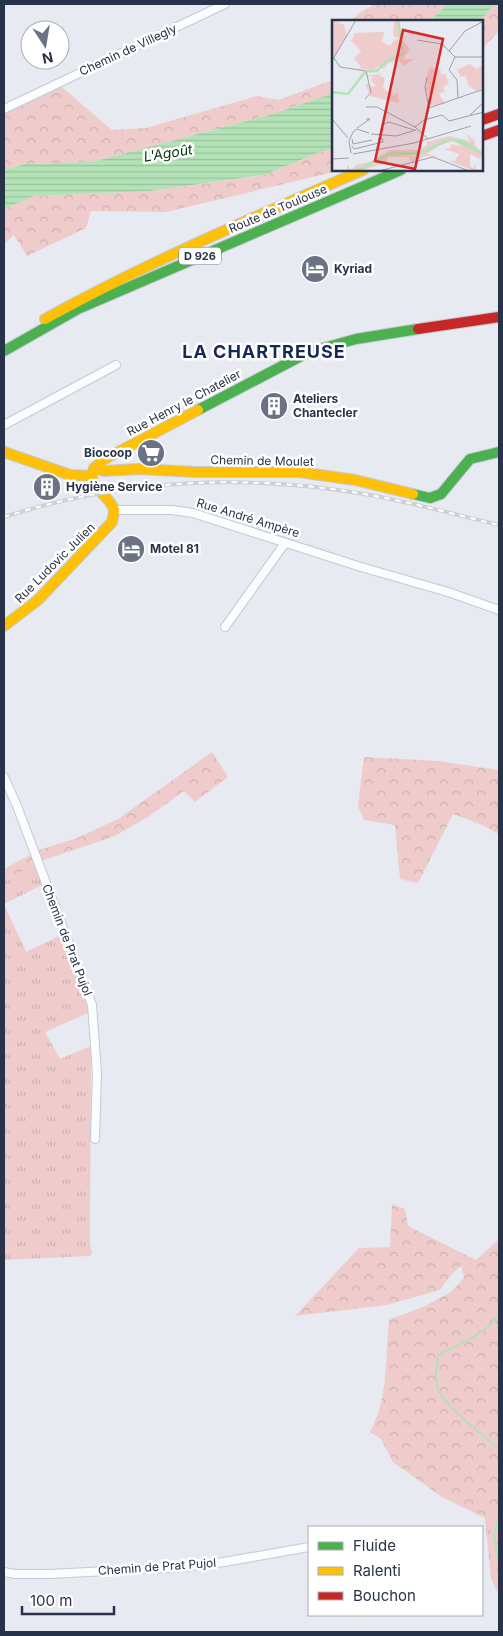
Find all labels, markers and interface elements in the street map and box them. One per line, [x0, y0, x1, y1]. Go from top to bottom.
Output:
north arrow [20, 20, 70, 70]
street label: Chemin de Villegly [77, 20, 179, 79]
inset map [332, 20, 483, 171]
text: N [41, 49, 55, 68]
water label: L'Agoût [142, 140, 194, 165]
street label: Route de Toulouse [226, 181, 329, 236]
road number: D 926 [179, 248, 221, 264]
hotel icon: Kyriad [300, 254, 330, 284]
place label: Kyriad [334, 261, 372, 276]
district label: LA CHARTREUSE [182, 341, 346, 362]
street label: Rue Henry le Chatelier [124, 366, 244, 439]
building icon: Ateliers Chantecler [259, 391, 289, 421]
place label: Ateliers Chantecler [293, 391, 358, 420]
supermarket icon: Biocoop [136, 438, 166, 468]
place label: Biocoop [84, 445, 132, 460]
street label: Chemin de Moulet [210, 452, 314, 469]
building icon: Hygiène Service [32, 472, 62, 502]
place label: Hygiène Service [66, 479, 162, 494]
street label: Rue André Ampère [195, 495, 302, 540]
street label: Rue Ludovic Julien [11, 519, 98, 606]
hotel icon: Motel 81 [116, 534, 146, 564]
place label: Motel 81 [150, 541, 199, 556]
street label: Chemin de Prat Pujol [39, 882, 96, 998]
legend [308, 1526, 483, 1616]
text: Fluide [353, 1536, 396, 1555]
street label: Chemin de Prat Pujol [97, 1555, 217, 1578]
text: Ralenti [353, 1561, 401, 1580]
scale bar [22, 1584, 115, 1616]
text: Bouchon [353, 1586, 416, 1605]
text: 100 m [30, 1591, 72, 1610]

